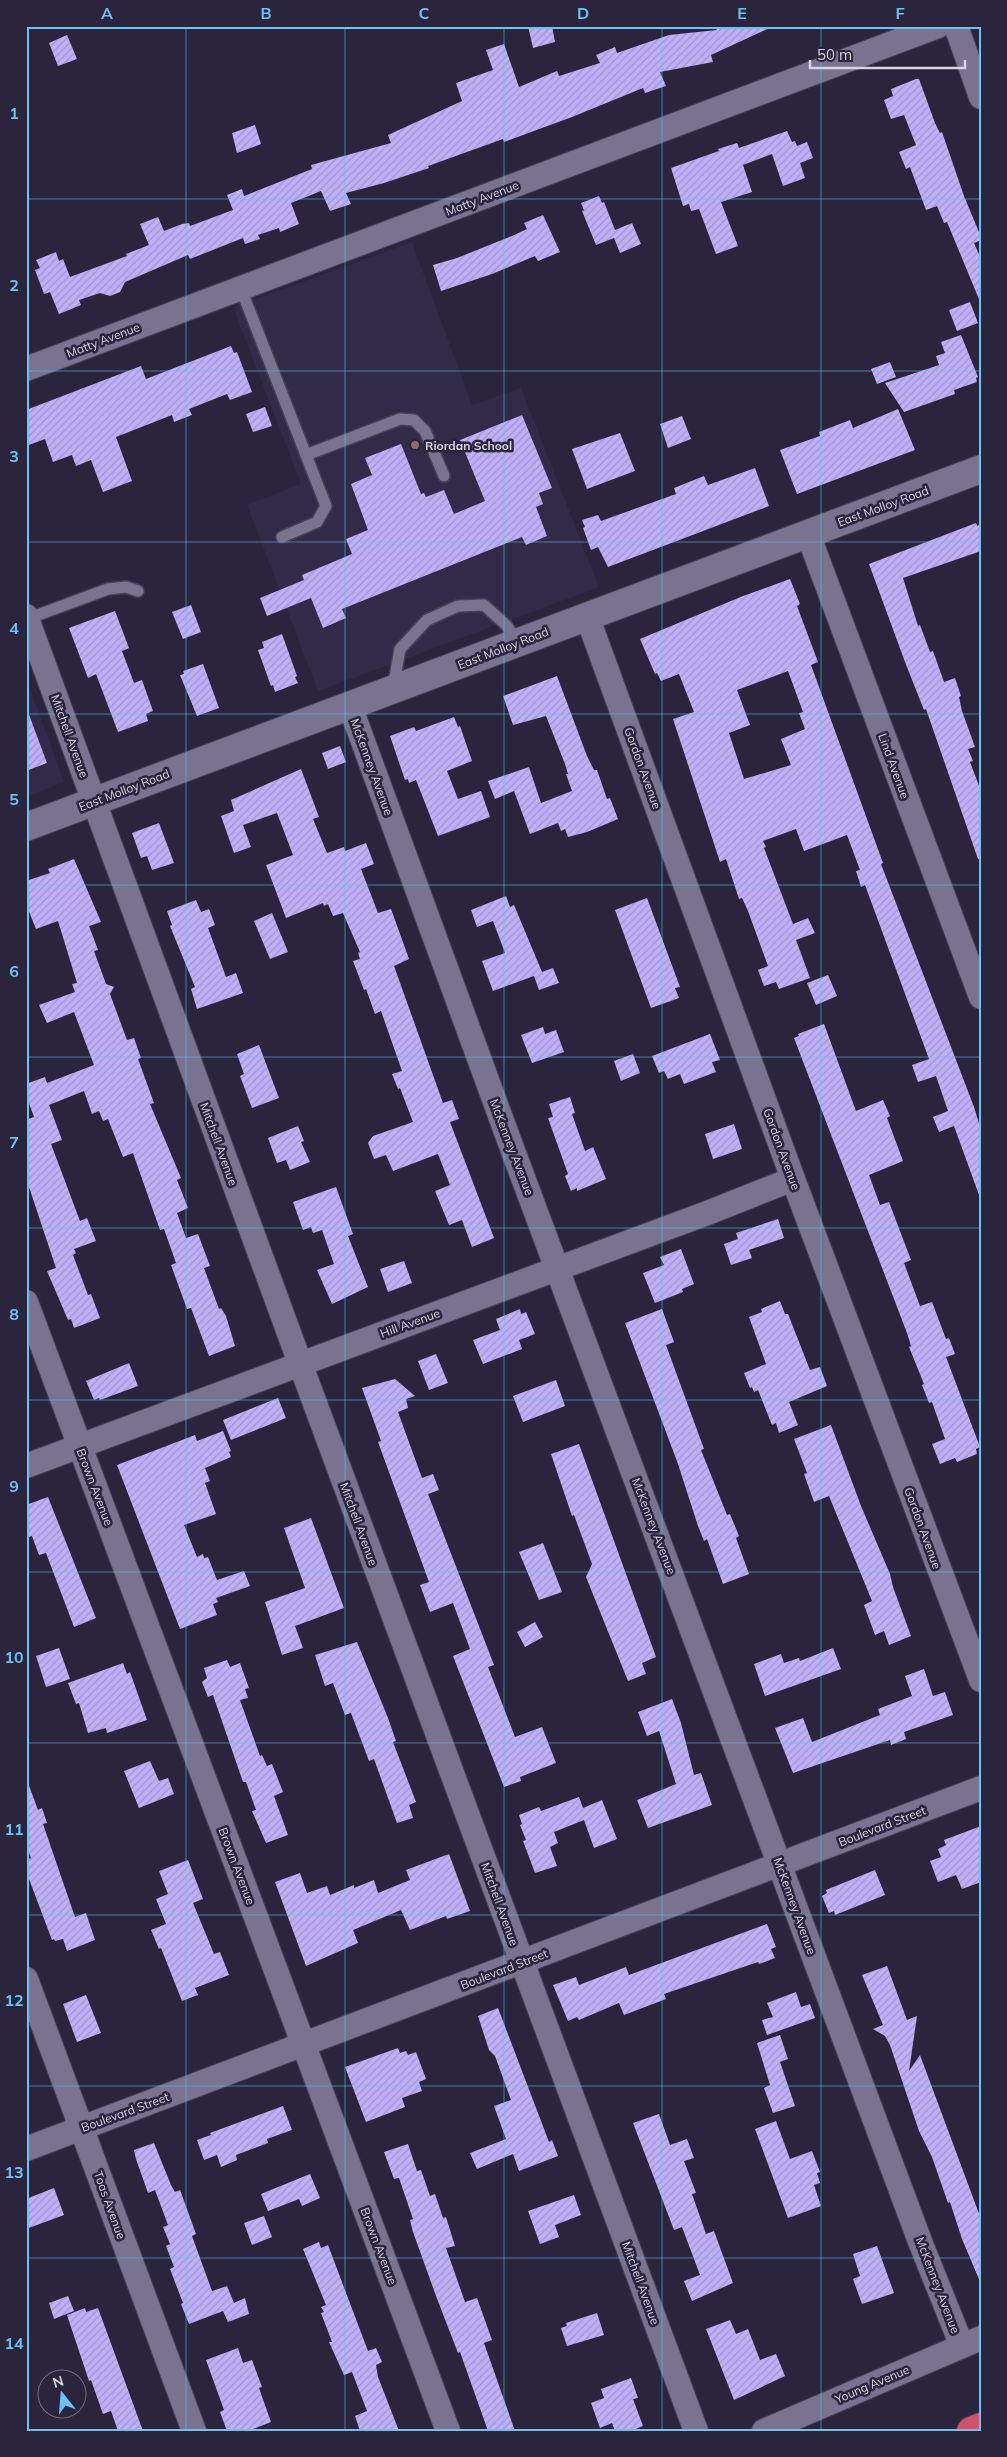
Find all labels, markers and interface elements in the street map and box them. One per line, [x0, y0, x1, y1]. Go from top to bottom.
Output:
text: A [101, 3, 113, 23]
text: B [260, 3, 272, 23]
text: C [419, 3, 430, 23]
text: D [577, 3, 589, 23]
text: E [737, 3, 747, 23]
text: F [895, 3, 905, 23]
scale bar [810, 38, 964, 70]
text: 50 m [817, 45, 852, 64]
text: 1 [9, 103, 19, 123]
street label: Matty Avenue [443, 177, 521, 219]
text: 2 [9, 275, 19, 295]
street label: Matty Avenue [64, 319, 142, 361]
place label: Riordan School [425, 438, 512, 453]
marker: Riordan School [409, 439, 421, 451]
text: 3 [9, 446, 19, 466]
street label: East Molloy Road [835, 483, 931, 529]
text: 4 [9, 618, 19, 638]
street label: East Molloy Road [456, 624, 550, 672]
street label: Mitchell Avenue [48, 692, 92, 780]
street label: McKenney Avenue [347, 716, 397, 818]
street label: Gordon Avenue [621, 725, 665, 811]
street label: Lind Avenue [875, 731, 913, 801]
street label: East Molloy Road [77, 766, 171, 814]
text: 5 [9, 789, 19, 809]
text: 6 [9, 961, 19, 981]
street label: McKenney Avenue [487, 1097, 537, 1197]
street label: Mitchell Avenue [197, 1100, 241, 1188]
street label: Gordon Avenue [760, 1106, 804, 1192]
text: 7 [9, 1132, 19, 1152]
text: 8 [9, 1304, 19, 1324]
street label: Hill Avenue [378, 1305, 442, 1341]
street label: Brown Avenue [73, 1446, 117, 1528]
text: 9 [9, 1476, 19, 1496]
street label: McKenney Avenue [629, 1476, 679, 1576]
street label: Mitchell Avenue [337, 1480, 381, 1568]
street label: Gordon Avenue [901, 1485, 945, 1571]
text: 10 [4, 1647, 24, 1667]
street label: Boulevard Street [836, 1802, 928, 1850]
text: 11 [4, 1819, 24, 1839]
street label: Brown Avenue [215, 1825, 259, 1907]
street label: McKenney Avenue [770, 1855, 820, 1957]
street label: Mitchell Avenue [478, 1860, 522, 1948]
street label: Boulevard Street [458, 1945, 550, 1993]
text: 12 [4, 1990, 24, 2010]
street label: Boulevard Street [79, 2089, 171, 2135]
text: 13 [4, 2162, 24, 2182]
street label: Toas Avenue [91, 2169, 129, 2241]
street label: Brown Avenue [357, 2205, 401, 2287]
street label: McKenney Avenue [913, 2235, 963, 2335]
street label: Mitchell Avenue [619, 2239, 663, 2327]
text: 14 [4, 2333, 24, 2353]
street label: Young Avenue [832, 2362, 911, 2407]
north arrow [38, 2370, 88, 2420]
text: N [51, 2371, 66, 2392]

